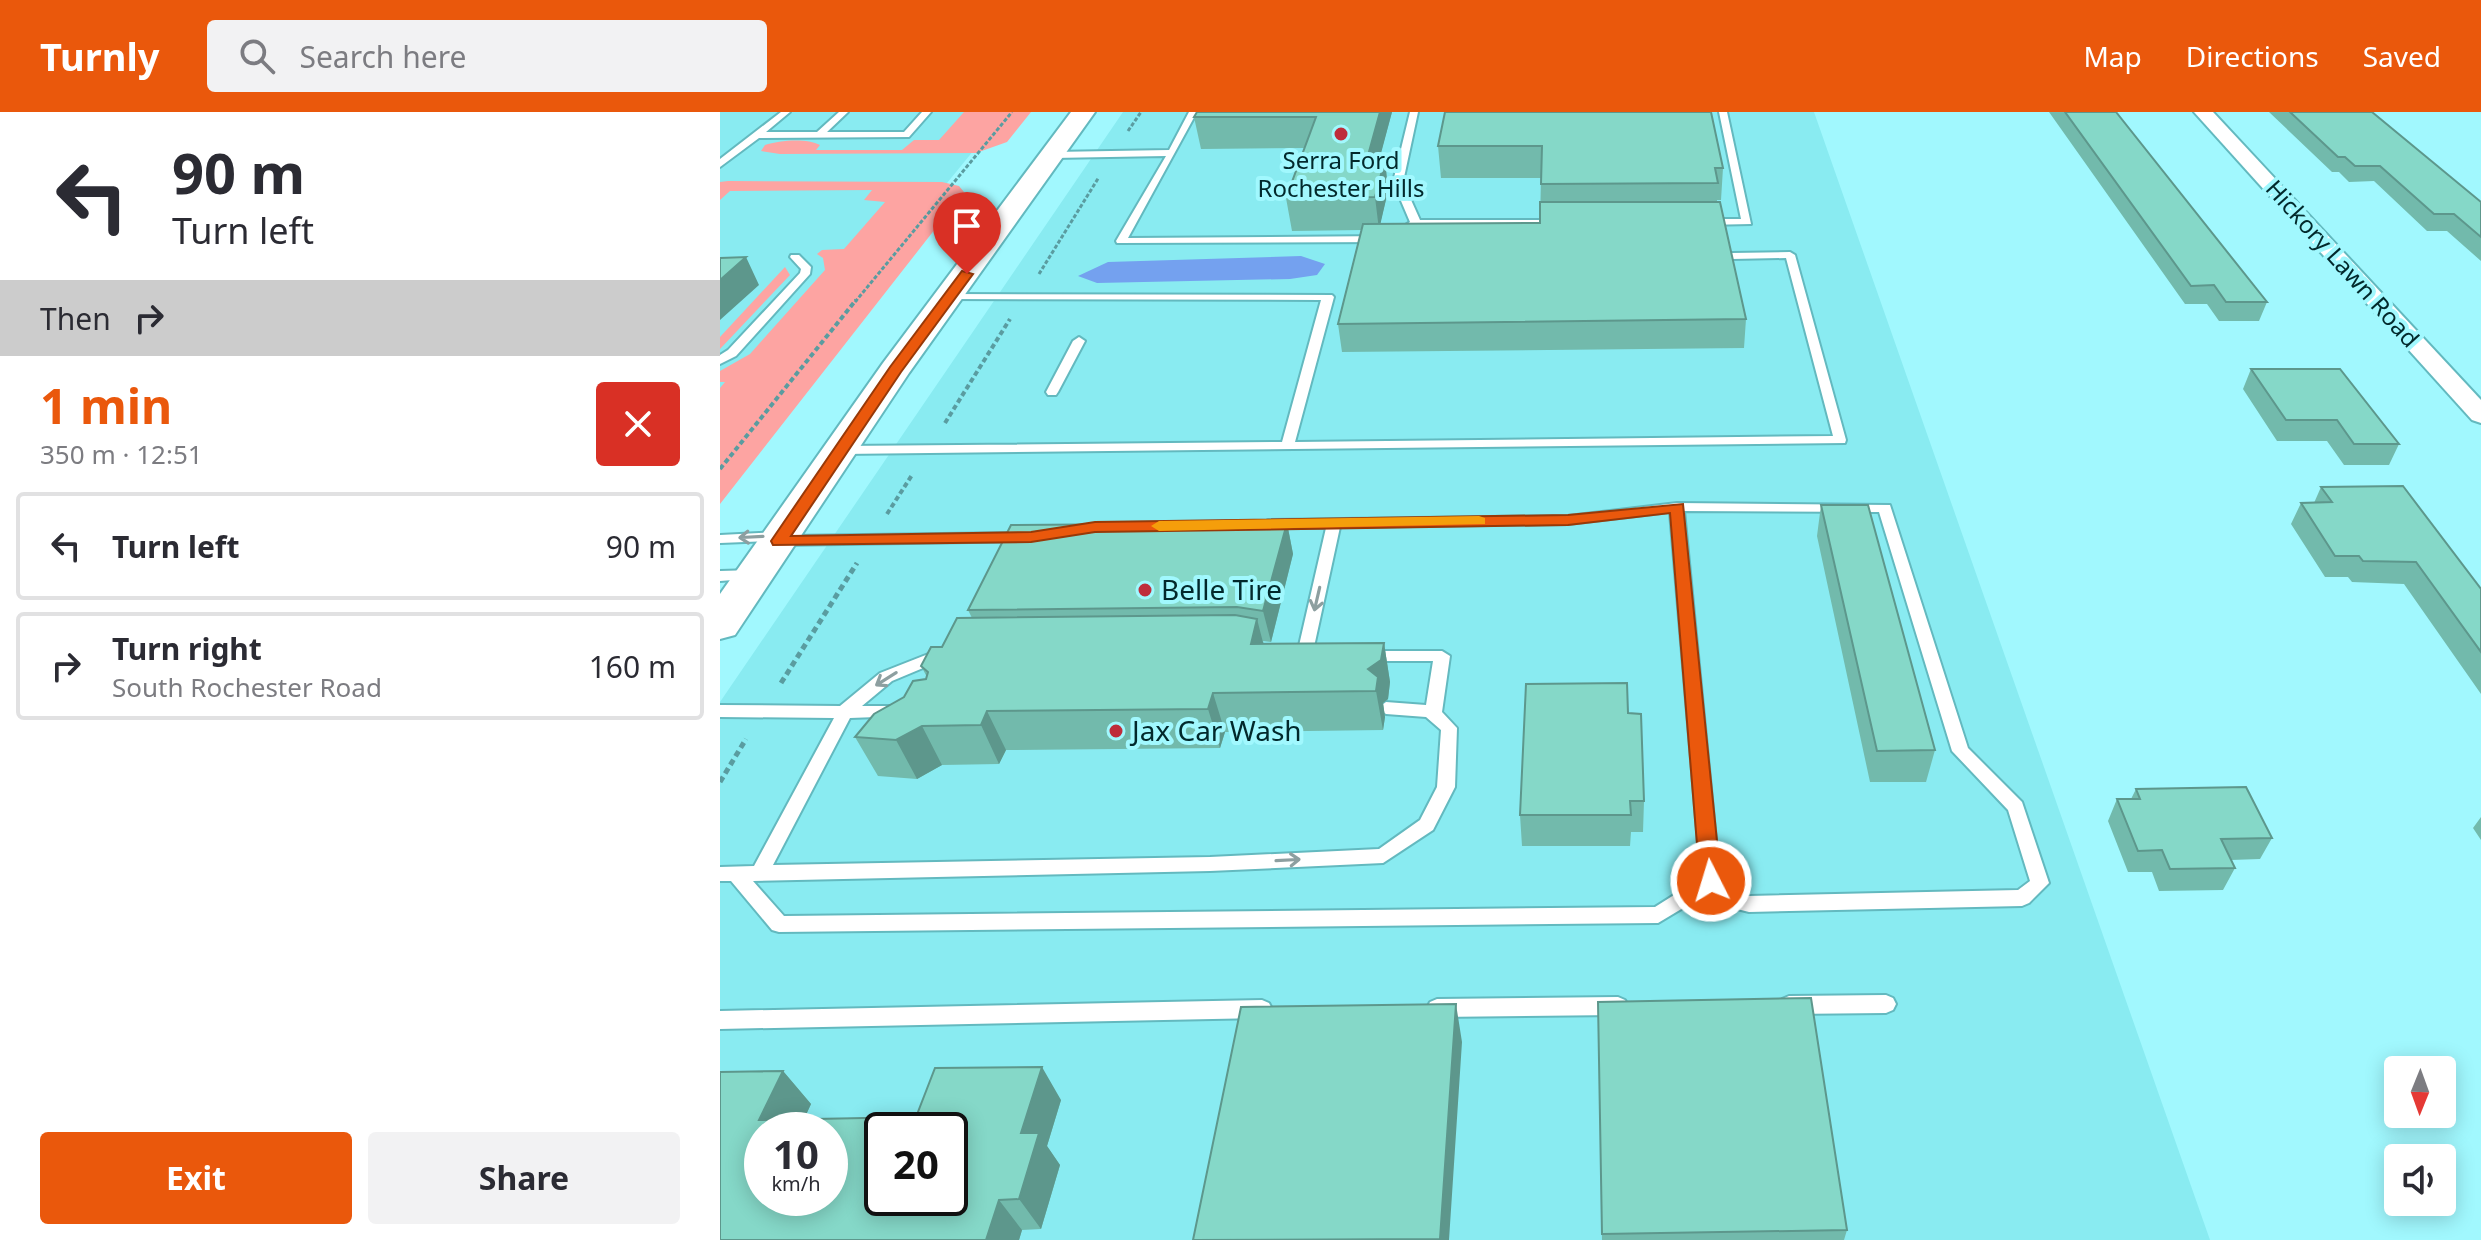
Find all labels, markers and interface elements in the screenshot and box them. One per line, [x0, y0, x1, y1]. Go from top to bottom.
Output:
search box [207, 20, 767, 92]
text: Turnly [40, 30, 159, 82]
icon: search [235, 34, 279, 78]
text: Search here [299, 36, 466, 77]
text: Map [2083, 37, 2142, 75]
text: Directions [2186, 37, 2319, 75]
text: Saved [2363, 37, 2441, 75]
marker: Serra Ford Rochester Hills [1332, 125, 1350, 143]
text: 90 m [172, 134, 305, 210]
place label: Serra Ford Rochester Hills [1257, 143, 1425, 204]
icon: left [40, 144, 144, 248]
street label: Hickory Lawn Road [2259, 172, 2427, 354]
pin [933, 192, 1001, 274]
icon: arrive [945, 204, 989, 248]
text: Turn left [172, 206, 314, 255]
icon: right [127, 296, 171, 340]
text: Then [40, 298, 111, 339]
text: 1 min [40, 373, 172, 438]
button: close [596, 382, 680, 466]
text: 350 m · 12:51 [40, 436, 203, 472]
icon: left [44, 524, 88, 568]
text: Turn left [112, 526, 240, 567]
text: 90 m [606, 526, 676, 567]
one-way arrow [738, 530, 765, 545]
place label: Belle Tire [1161, 570, 1282, 608]
marker: Belle Tire [1136, 581, 1154, 599]
one-way arrow [1309, 586, 1324, 612]
text: Turn right [112, 628, 262, 669]
icon: right [44, 644, 88, 688]
text: 160 m [589, 646, 676, 687]
text: South Rochester Road [112, 669, 382, 705]
one-way arrow [875, 672, 898, 688]
place label: Jax Car Wash [1129, 711, 1302, 749]
marker: Jax Car Wash [1107, 722, 1125, 740]
position arrow [1669, 839, 1753, 923]
one-way arrow [1274, 853, 1301, 868]
north arrow [2384, 1056, 2456, 1128]
map controls [2384, 1056, 2456, 1216]
speed limit sign: 20 [864, 1112, 968, 1216]
text: 10 [773, 1126, 819, 1181]
button: Exit [40, 1132, 352, 1224]
button: Share [368, 1132, 680, 1224]
button: sound [2384, 1144, 2456, 1216]
text: km/h [771, 1170, 821, 1197]

